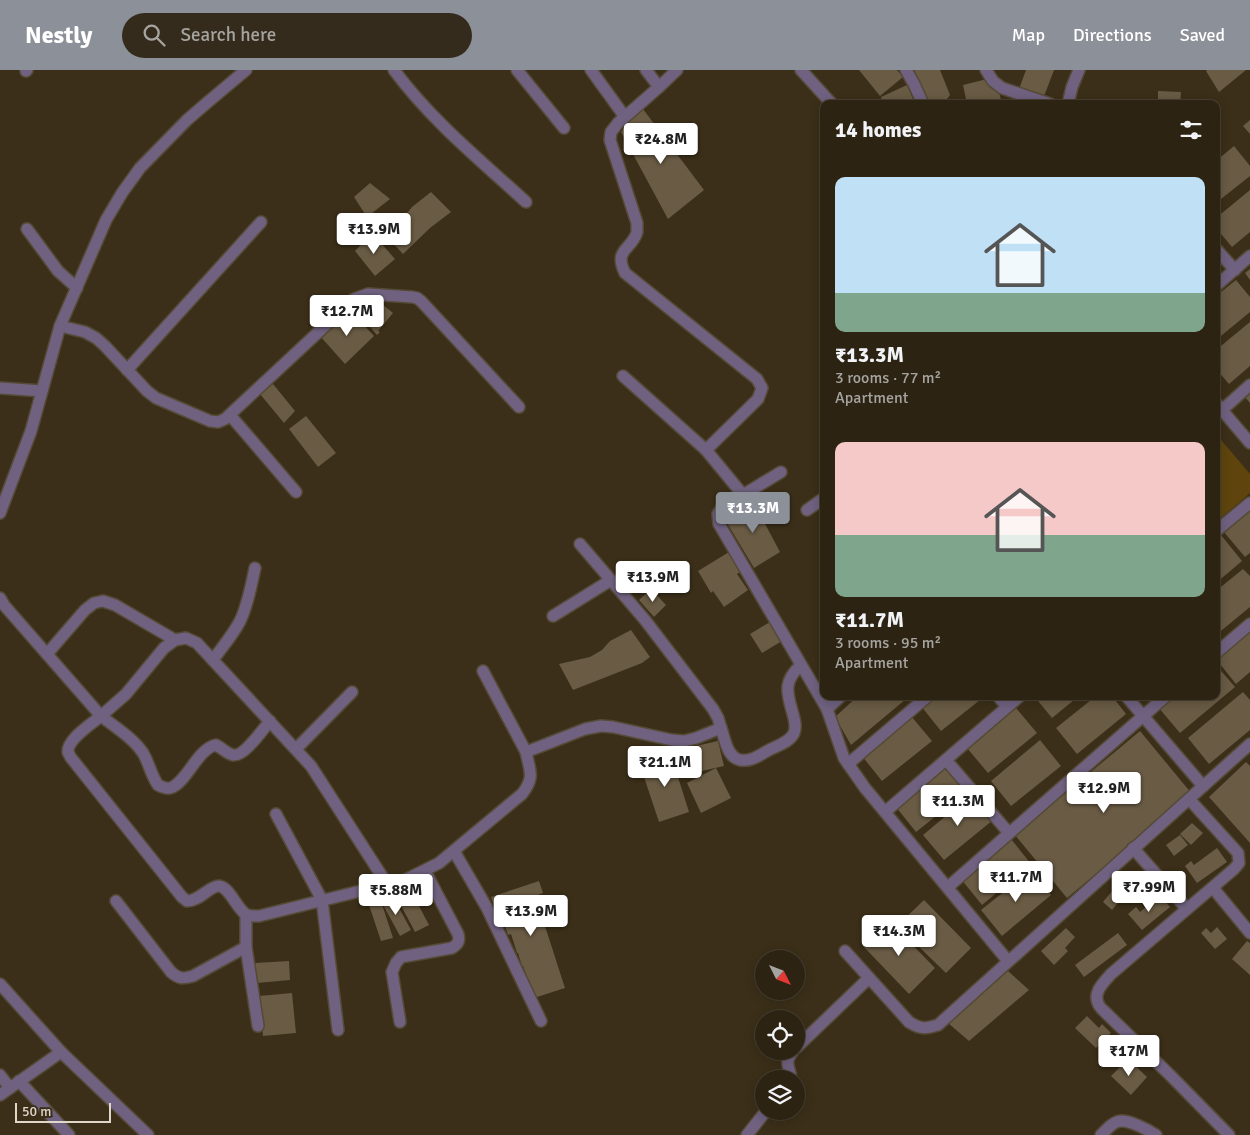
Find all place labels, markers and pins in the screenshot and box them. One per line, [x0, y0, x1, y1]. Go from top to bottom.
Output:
pin: ₹24.8M [620, 122, 702, 165]
pin: ₹13.9M [333, 212, 415, 255]
pin: ₹12.7M [306, 294, 388, 337]
pin: ₹13.3M [712, 492, 794, 534]
pin: ₹13.9M [612, 560, 694, 603]
pin: ₹21.1M [624, 746, 706, 788]
pin: ₹12.9M [1063, 772, 1145, 814]
pin: ₹11.3M [917, 784, 999, 827]
pin: ₹11.7M [975, 860, 1057, 903]
pin: ₹7.99M [1108, 870, 1190, 913]
pin: ₹5.88M [355, 874, 437, 916]
pin: ₹13.9M [490, 894, 572, 937]
pin: ₹14.3M [858, 914, 940, 957]
pin: ₹17M [1099, 1034, 1159, 1077]

